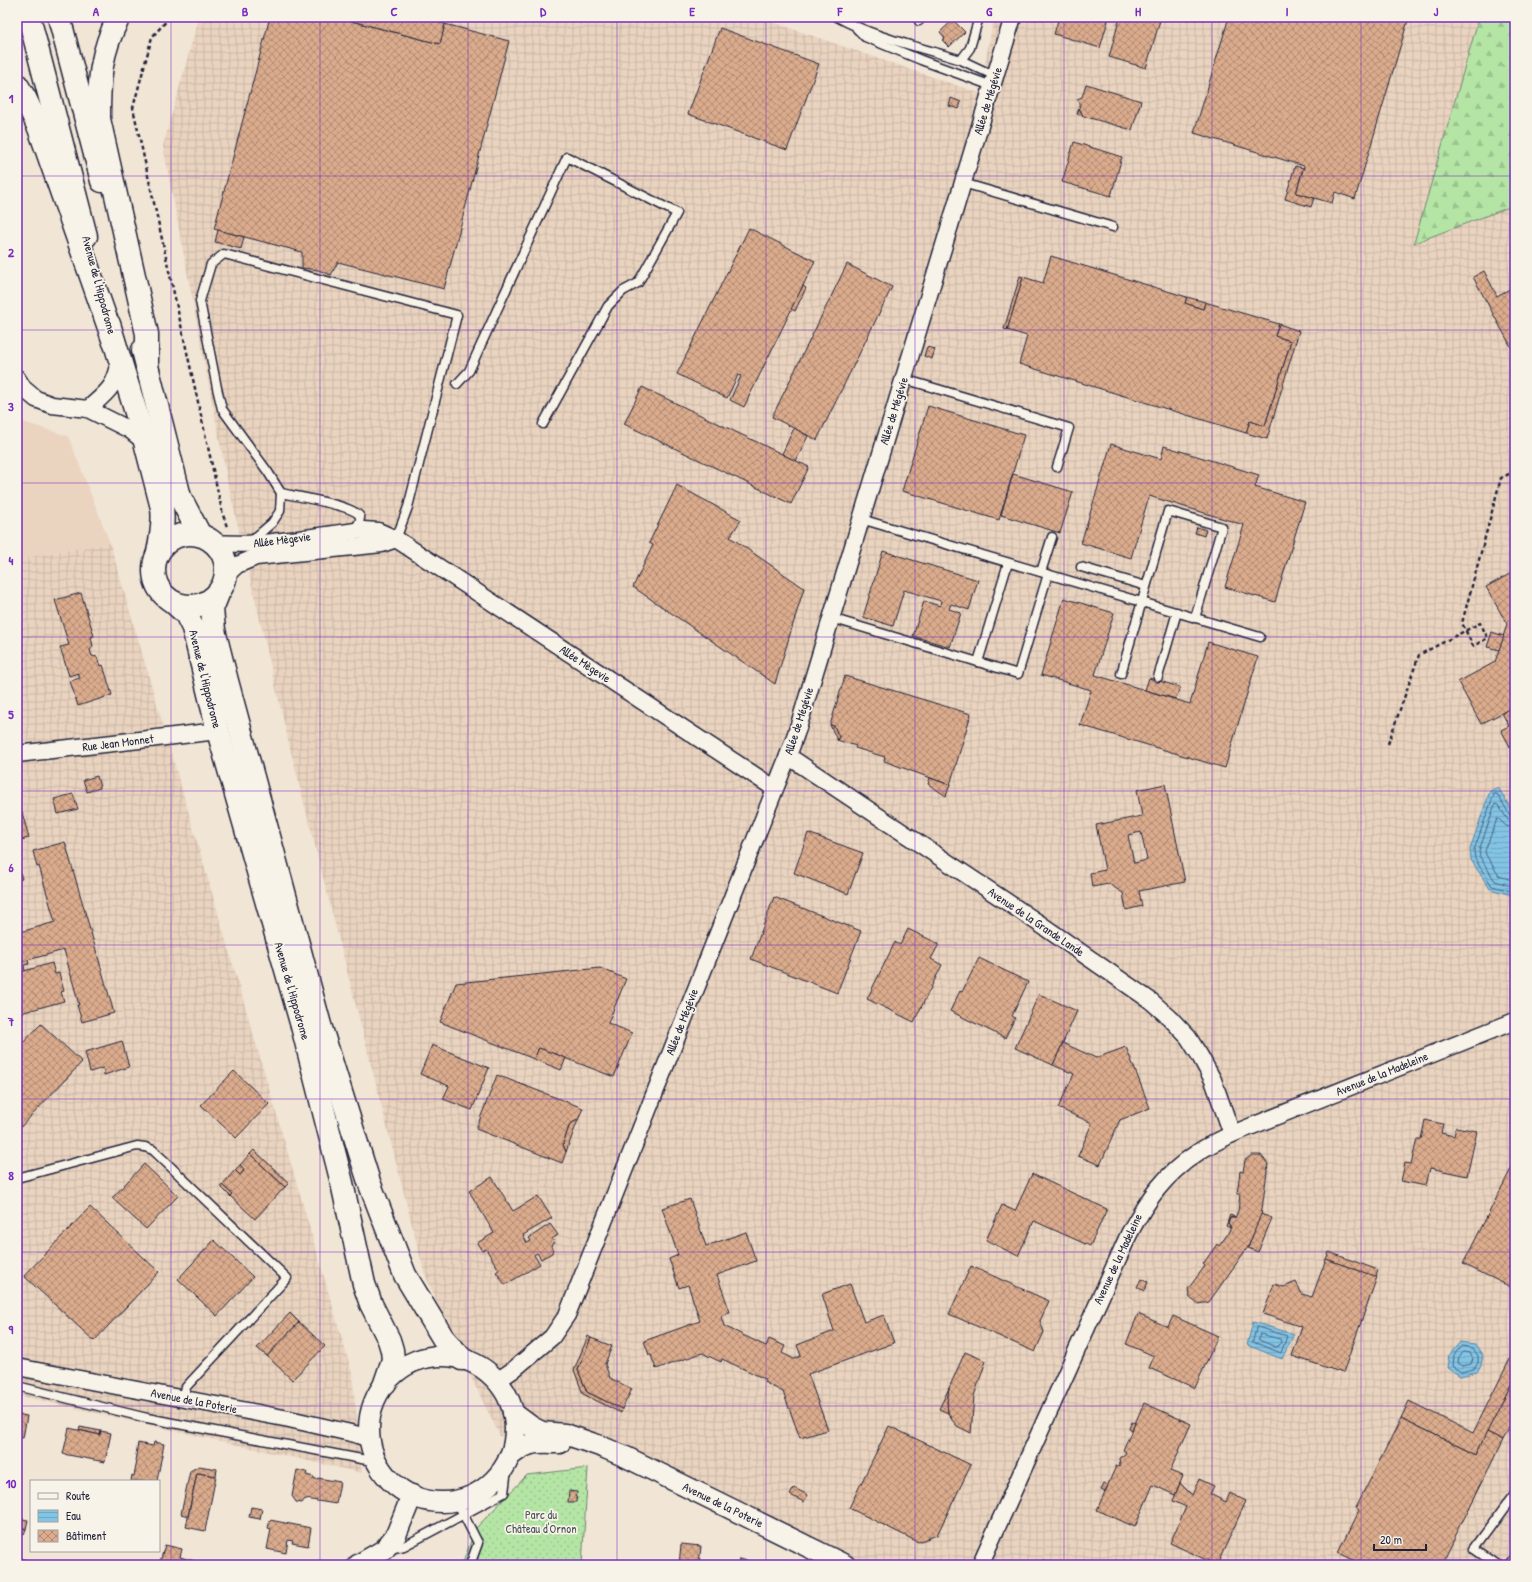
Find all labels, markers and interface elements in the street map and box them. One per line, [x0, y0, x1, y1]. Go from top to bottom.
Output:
text: A [93, 2, 100, 20]
text: B [242, 2, 249, 20]
text: C [390, 2, 398, 20]
text: D [540, 2, 547, 20]
text: E [689, 2, 695, 20]
text: F [837, 2, 844, 20]
text: G [986, 2, 993, 20]
text: H [1135, 2, 1141, 20]
text: I [1285, 2, 1289, 20]
text: J [1434, 2, 1439, 20]
street label: Allée de Mégévie [969, 65, 1006, 137]
text: 1 [9, 89, 14, 107]
street label: Avenue de l'Hippodrome [78, 234, 121, 336]
text: 2 [8, 243, 15, 261]
street label: Allée de Mégévie [875, 375, 912, 447]
text: 3 [8, 397, 14, 415]
street label: Allée Mègevie [252, 528, 312, 551]
text: 4 [9, 551, 14, 569]
street label: Avenue de l'Hippodrome [185, 628, 226, 730]
street label: Allée Mègevie [556, 641, 614, 687]
street label: Allée de Mégévie [780, 685, 817, 757]
text: 5 [8, 705, 14, 723]
street label: Rue Jean Monnet [81, 730, 155, 755]
text: 6 [8, 858, 14, 876]
street label: Avenue de la Grande Lande [985, 883, 1088, 960]
street label: Avenue de l'Hippodrome [270, 940, 315, 1042]
street label: Allée de Mégévie [661, 986, 702, 1057]
text: 7 [7, 1012, 15, 1030]
street label: Avenue de la Madeleine [1333, 1047, 1431, 1100]
text: 8 [8, 1166, 14, 1184]
street label: Avenue de la Madeleine [1089, 1210, 1146, 1307]
text: 9 [9, 1320, 14, 1338]
street label: Avenue de la Poterie [149, 1384, 239, 1417]
text: 10 [6, 1474, 16, 1492]
street label: Avenue de la Poterie [680, 1478, 767, 1532]
legend [30, 1480, 160, 1552]
text: Route [66, 1487, 90, 1504]
park label: Parc du Château d'Ornon [505, 1506, 577, 1537]
text: Eau [66, 1507, 81, 1524]
scale bar [1374, 1526, 1426, 1552]
text: Bâtiment [66, 1527, 107, 1544]
text: 20 m [1380, 1531, 1402, 1548]

